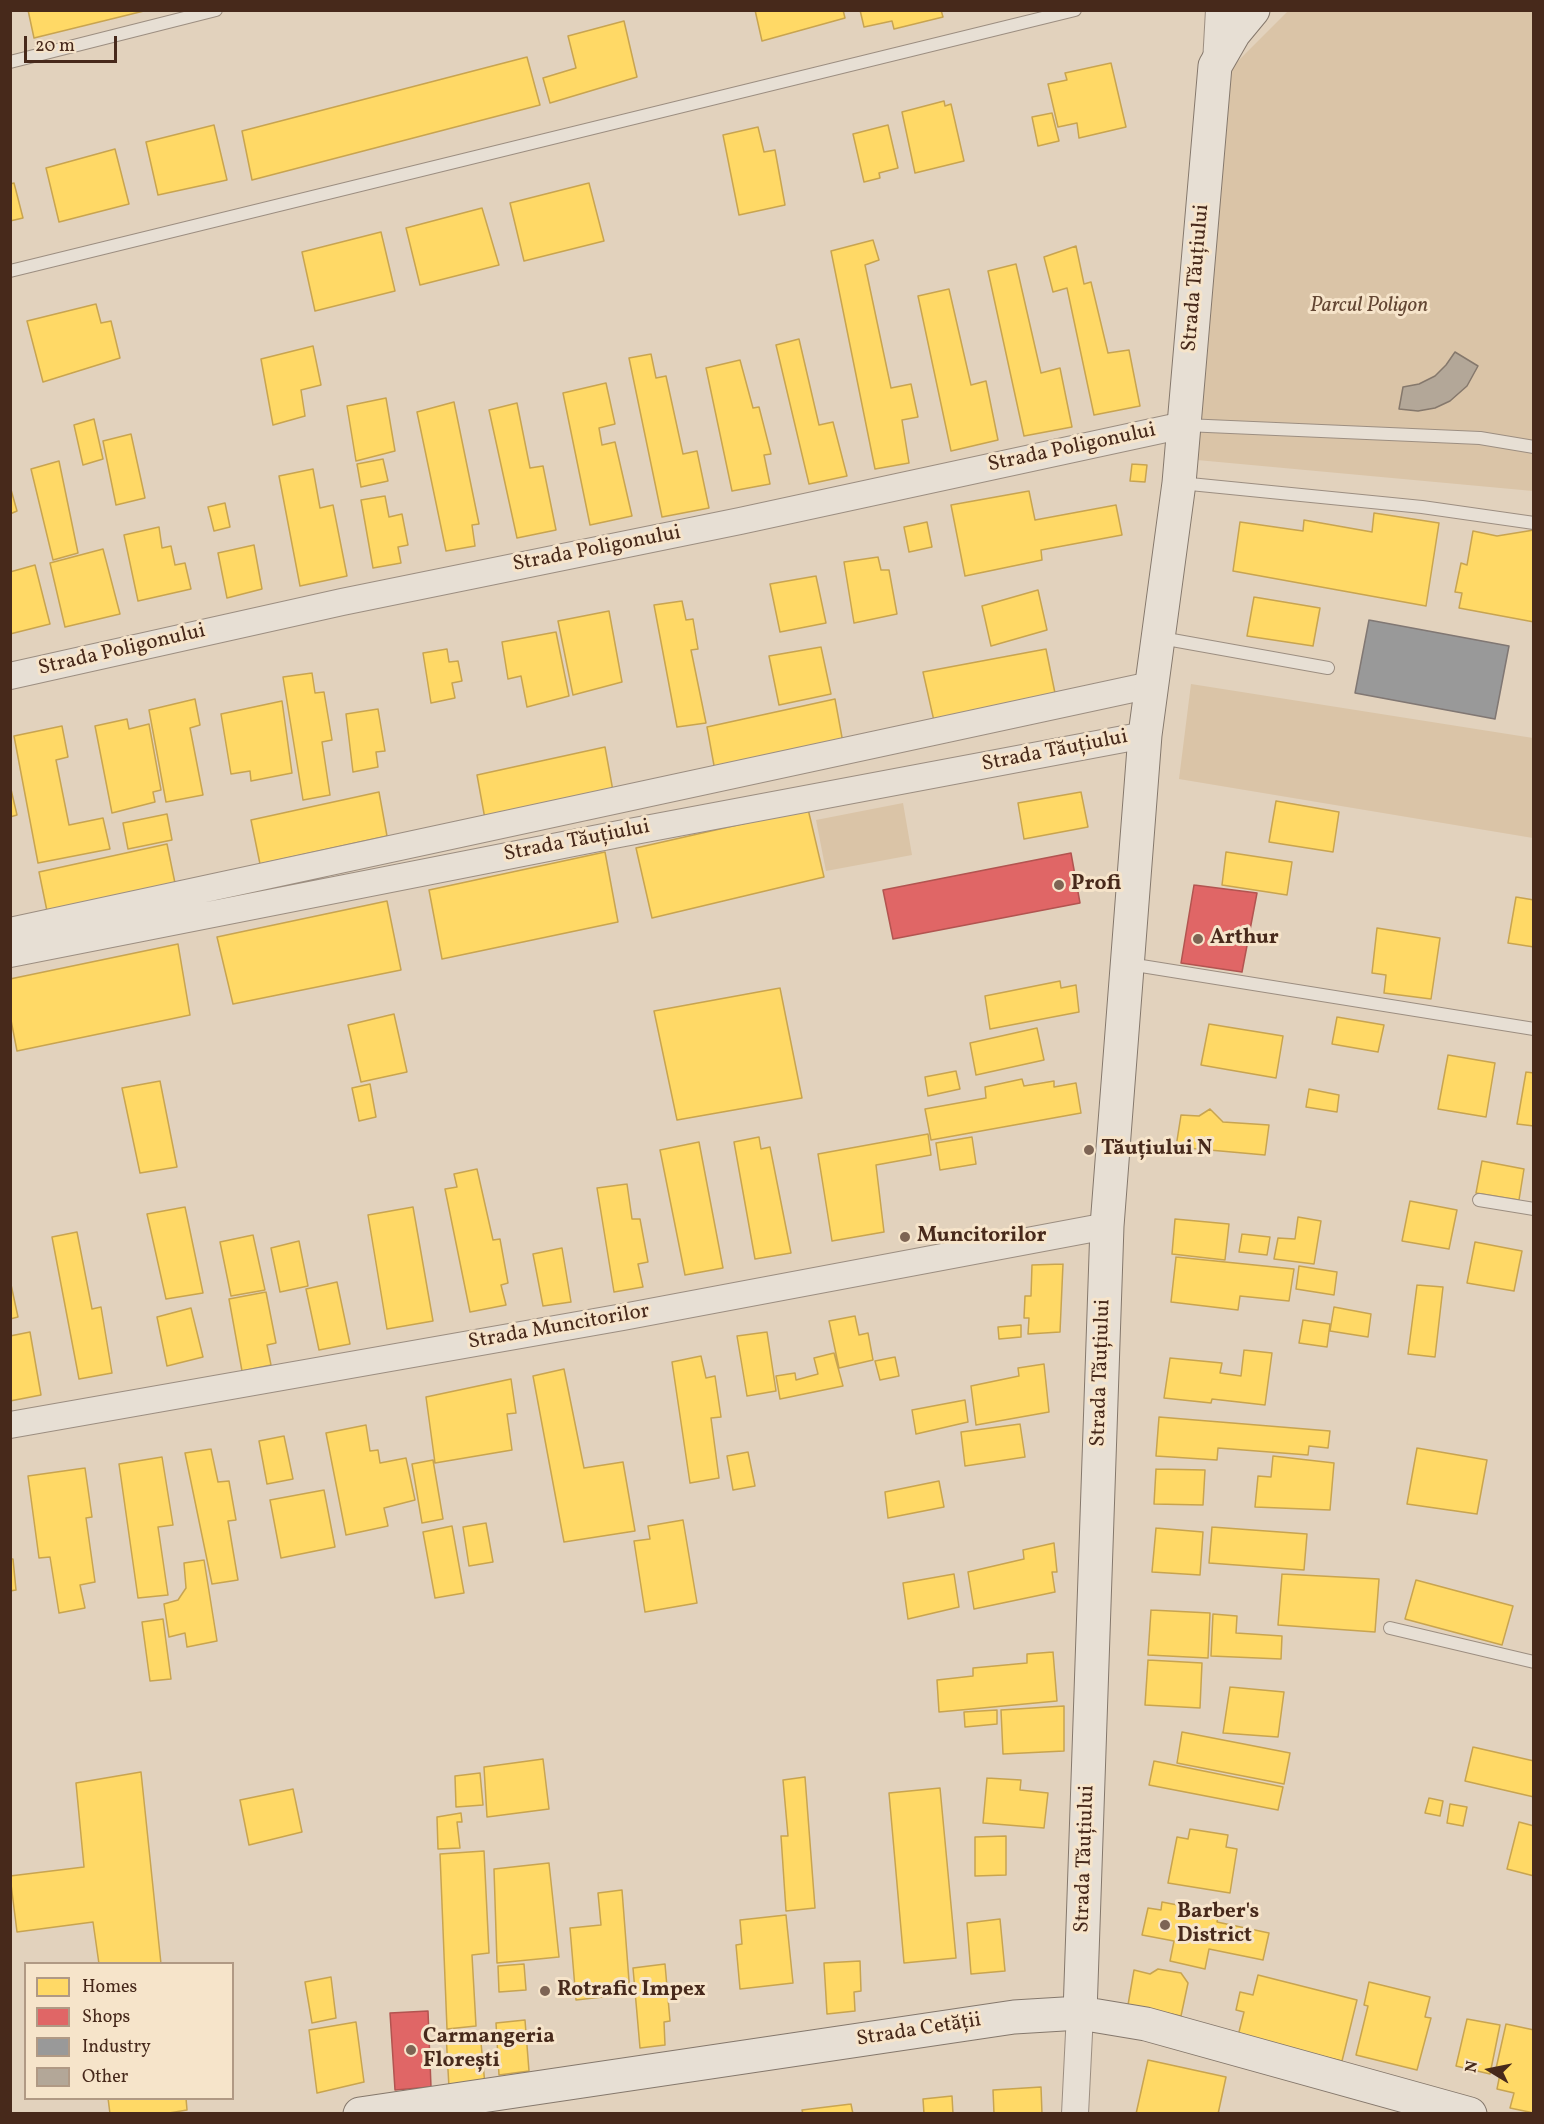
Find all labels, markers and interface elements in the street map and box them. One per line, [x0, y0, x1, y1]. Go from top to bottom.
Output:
scale bar [27, 24, 120, 62]
text: 20 m [35, 34, 75, 59]
street label: Strada Tăuțiului [1178, 203, 1216, 353]
park label: Parcul Poligon [1310, 294, 1428, 320]
street label: Strada Poligonului [986, 419, 1158, 479]
street label: Strada Poligonului [511, 521, 683, 579]
street label: Strada Poligonului [36, 620, 208, 682]
street label: Strada Tăuțiului [980, 726, 1130, 778]
street label: Strada Tăuțiului [502, 816, 652, 868]
place label: Profi [1071, 872, 1121, 898]
marker: Profi [1052, 878, 1066, 892]
place label: Arthur [1210, 926, 1279, 952]
marker: Arthur [1191, 932, 1205, 946]
place label: Tăuțiului N [1101, 1137, 1212, 1163]
marker: Tăuțiului N [1082, 1143, 1096, 1157]
place label: Muncitorilor [917, 1224, 1046, 1250]
marker: Muncitorilor [898, 1230, 912, 1244]
street label: Strada Tăuțiului [1087, 1299, 1117, 1447]
street label: Strada Muncitorilor [466, 1300, 652, 1356]
street label: Strada Tăuțiului [1071, 1785, 1101, 1933]
place label: Barber's District [1177, 1900, 1259, 1950]
marker: Barber's District [1158, 1918, 1172, 1932]
legend [24, 1962, 234, 2100]
text: Homes [82, 1975, 137, 2000]
place label: Rotrafic Impex [557, 1978, 706, 2004]
marker: Rotrafic Impex [538, 1984, 552, 1998]
text: Shops [82, 2005, 130, 2030]
street label: Strada Cetății [855, 2009, 983, 2053]
place label: Carmangeria Florești [423, 2025, 555, 2075]
text: Industry [82, 2035, 151, 2060]
north arrow [1460, 2040, 1520, 2100]
marker: Carmangeria Florești [404, 2043, 418, 2057]
text: N [1460, 2059, 1484, 2075]
text: Other [82, 2065, 128, 2090]

